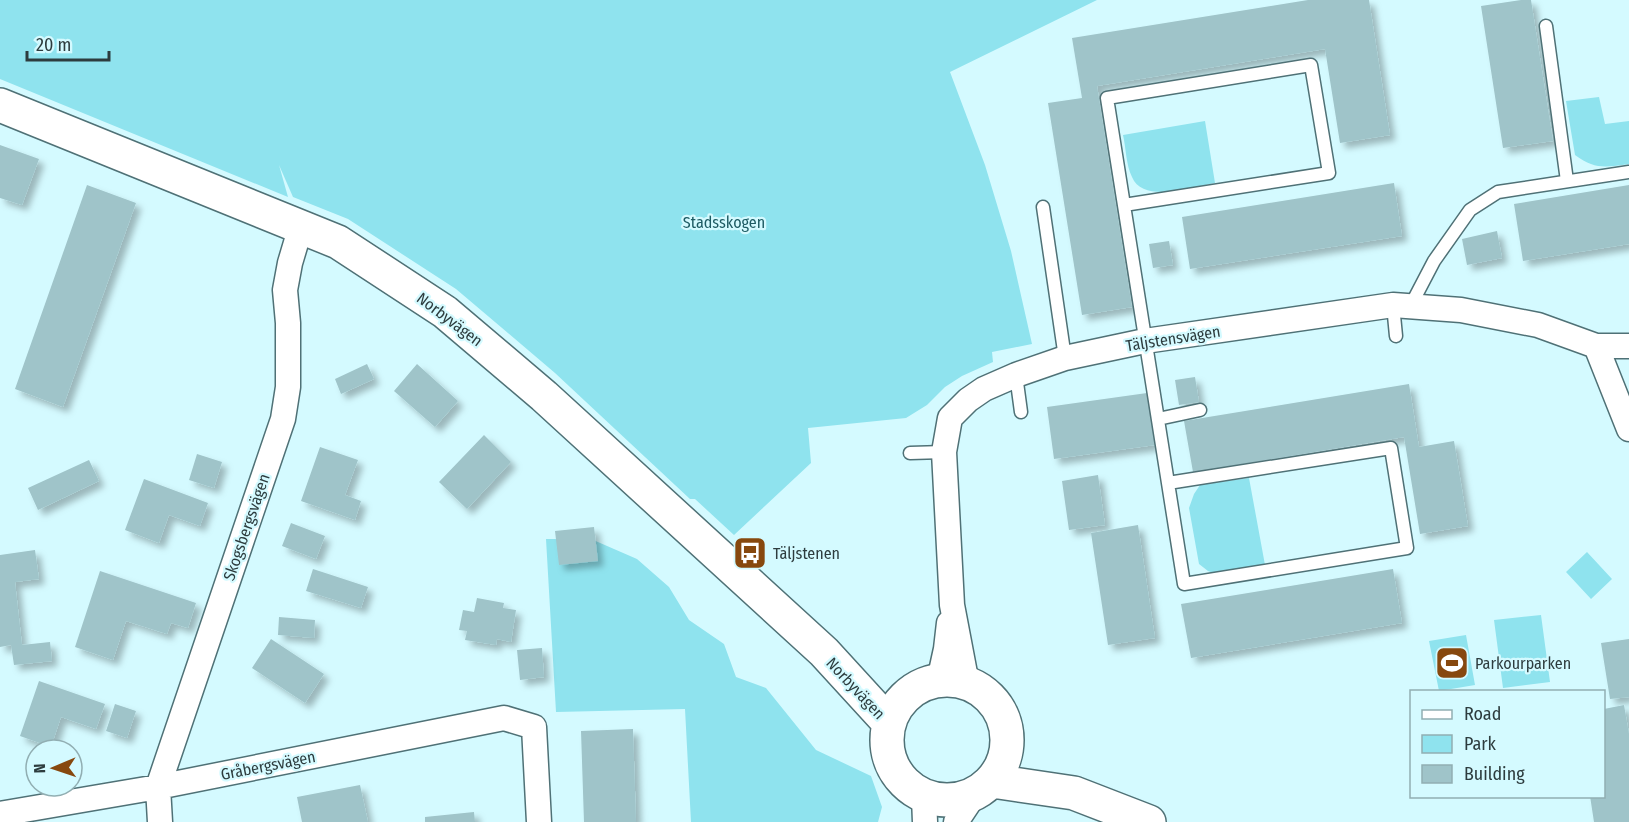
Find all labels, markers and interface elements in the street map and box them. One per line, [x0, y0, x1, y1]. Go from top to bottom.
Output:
scale bar [27, 24, 110, 62]
text: 20 m [36, 34, 71, 56]
park label: Stadsskogen [683, 213, 765, 232]
street label: Norbyvägen [413, 288, 486, 350]
street label: Täljstensvägen [1124, 322, 1222, 355]
street label: Skogsbergsvägen [219, 471, 274, 583]
bus stop icon: Täljstenen [732, 535, 768, 571]
place label: Täljstenen [773, 544, 840, 563]
sports icon: Parkourparken [1434, 645, 1470, 681]
street label: Norbyvägen [822, 654, 889, 723]
place label: Parkourparken [1475, 654, 1571, 673]
legend [1410, 690, 1605, 798]
text: Road [1464, 703, 1501, 725]
text: Park [1464, 733, 1497, 755]
north arrow [24, 738, 84, 798]
street label: Gråbergsvägen [219, 747, 317, 784]
text: N [30, 763, 49, 774]
text: Building [1464, 763, 1525, 785]

